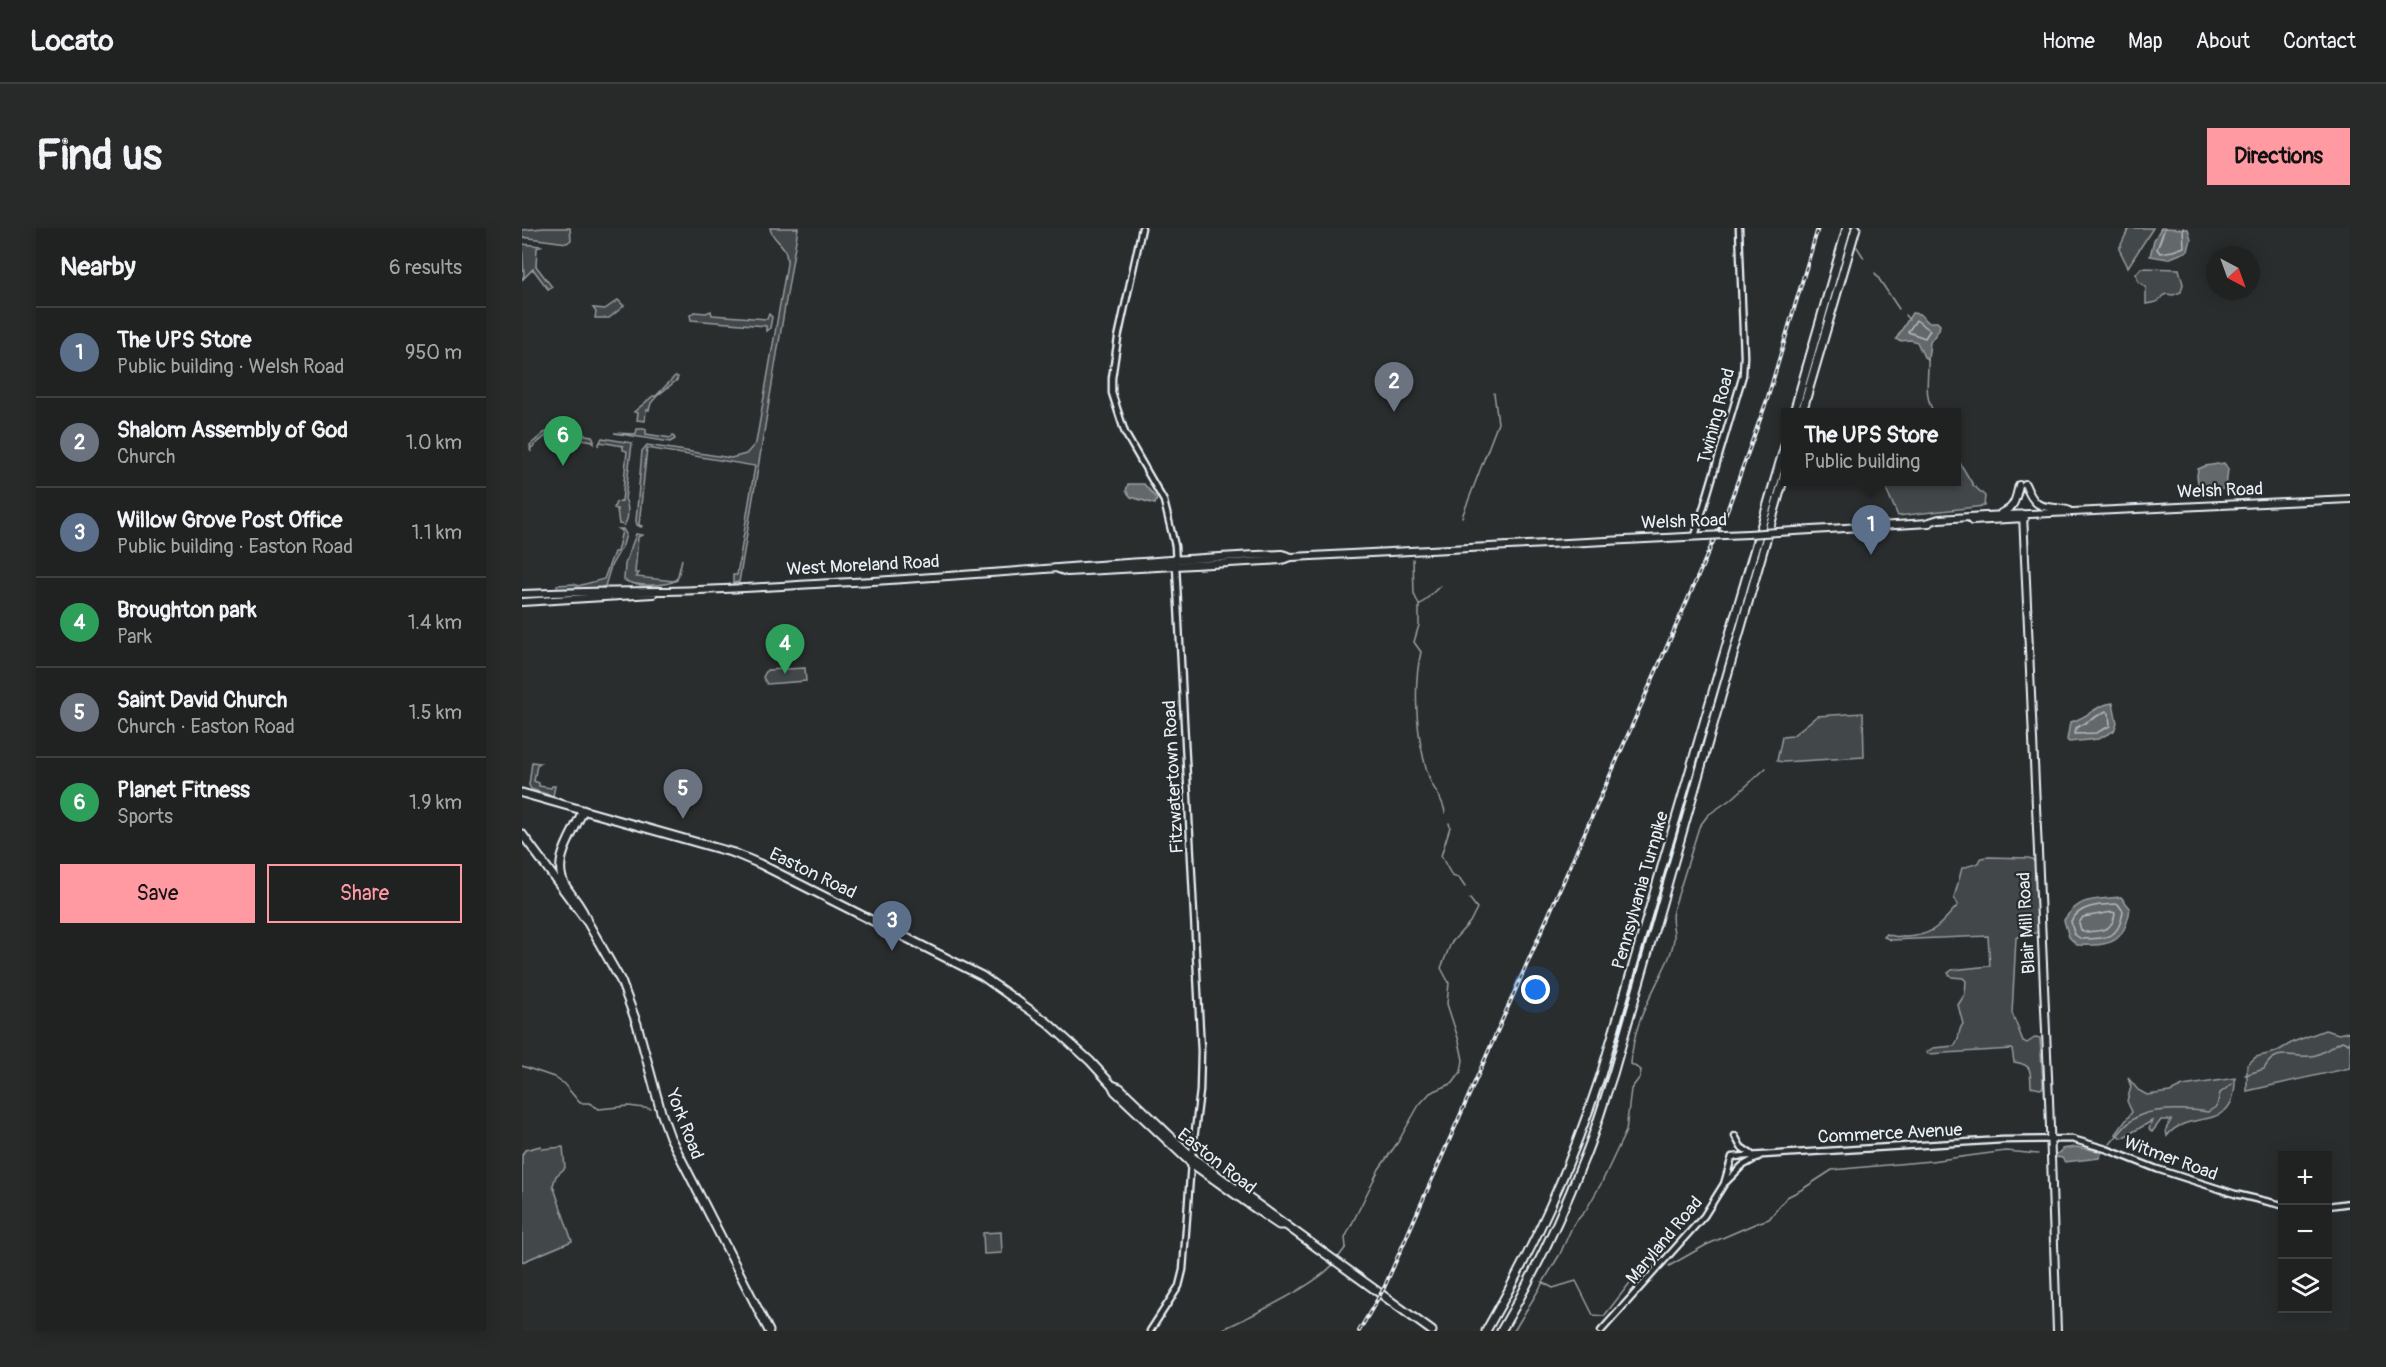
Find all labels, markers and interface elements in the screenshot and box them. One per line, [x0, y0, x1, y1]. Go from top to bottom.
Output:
text: Locato [30, 24, 114, 59]
text: Home [2042, 28, 2095, 55]
text: Map [2128, 28, 2163, 55]
text: About [2196, 28, 2250, 55]
text: Contact [2283, 28, 2356, 55]
button: Directions [2207, 128, 2350, 185]
text: Find us [36, 130, 162, 182]
north arrow [2206, 246, 2260, 300]
text: Nearby [60, 251, 136, 283]
text: 6 results [389, 255, 462, 280]
text: The UPS Store [117, 326, 251, 354]
text: 1 [76, 340, 83, 365]
text: 950 m [405, 340, 462, 365]
text: Public building · Welsh Road [117, 354, 344, 379]
pin: 2 [1374, 362, 1414, 412]
street label: Twining Road [1693, 366, 1740, 467]
popup [1781, 408, 1961, 486]
text: Shalom Assembly of God [117, 416, 348, 444]
pin: 6 [544, 416, 582, 466]
text: The UPS Store [1804, 421, 1938, 449]
text: 2 [74, 430, 85, 455]
text: 1.0 km [406, 430, 462, 455]
text: Church [117, 444, 175, 469]
text: Public building [1804, 449, 1920, 474]
street label: Welsh Road [2177, 478, 2263, 503]
text: Willow Grove Post Office [117, 506, 342, 534]
pin: 1 [1852, 506, 1890, 555]
street label: Welsh Road [1641, 509, 1727, 534]
text: 3 [74, 520, 85, 545]
text: 1.1 km [412, 520, 462, 545]
text: Public building · Easton Road [117, 534, 353, 559]
street label: West Moreland Road [786, 550, 940, 581]
text: Broughton park [117, 596, 257, 624]
text: 4 [74, 610, 85, 635]
text: 1.4 km [408, 610, 462, 635]
text: Park [117, 624, 152, 649]
pin: 4 [766, 624, 804, 674]
text: Saint David Church [117, 686, 287, 714]
text: 5 [74, 700, 85, 725]
text: 1.5 km [409, 700, 462, 725]
street label: Fitzwatertown Road [1158, 700, 1189, 854]
text: Church · Easton Road [117, 714, 295, 739]
pin: 5 [664, 770, 702, 819]
text: Planet Fitness [117, 776, 250, 804]
text: 6 [74, 790, 85, 815]
text: 1.9 km [409, 790, 462, 815]
text: Sports [117, 804, 173, 829]
street label: Pennsylvania Turnpike [1607, 808, 1674, 972]
street label: Easton Road [766, 843, 860, 904]
button: Save [60, 864, 255, 923]
button: Share [267, 864, 462, 923]
street label: Blair Mill Road [2012, 871, 2041, 975]
pin: 3 [872, 902, 911, 951]
your location [1521, 975, 1550, 1004]
street label: York Road [660, 1085, 708, 1163]
street label: Commerce Avenue [1817, 1118, 1963, 1149]
street label: Easton Road [1173, 1123, 1261, 1199]
street label: Witmer Road [2121, 1131, 2221, 1186]
map controls [2278, 1151, 2332, 1313]
button: + [2278, 1151, 2332, 1205]
street label: Maryland Road [1621, 1192, 1708, 1289]
button: − [2278, 1205, 2332, 1259]
button: layers [2278, 1259, 2332, 1313]

